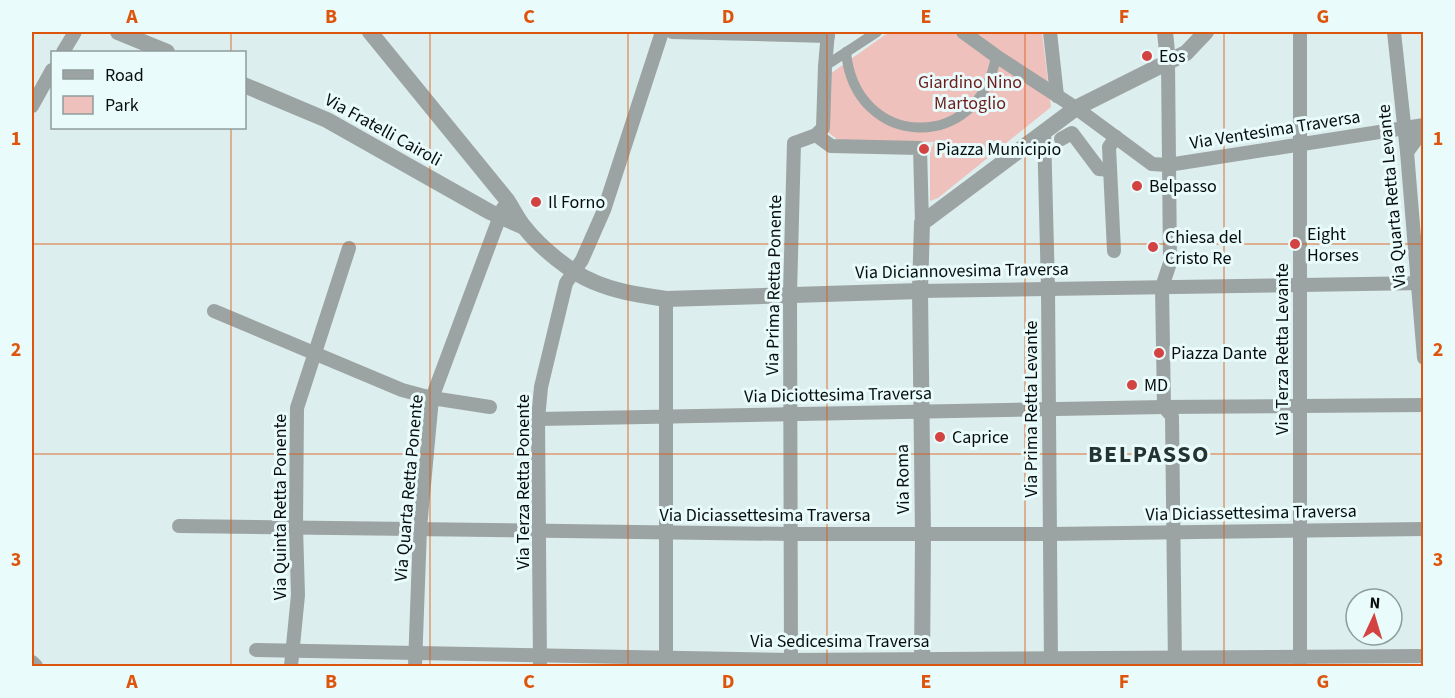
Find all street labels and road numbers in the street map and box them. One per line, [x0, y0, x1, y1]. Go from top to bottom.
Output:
street label: Via Fratelli Cairoli [320, 88, 446, 172]
street label: Via Quarta Retta Levante [1372, 103, 1412, 289]
street label: Via Ventesima Traversa [1188, 104, 1362, 156]
street label: Via Prima Retta Ponente [760, 194, 788, 376]
street label: Via Diciannovesima Traversa [855, 257, 1069, 285]
street label: Via Terza Retta Levante [1270, 263, 1295, 435]
street label: Via Prima Retta Levante [1019, 320, 1044, 498]
street label: Via Diciottesima Traversa [744, 381, 932, 409]
street label: Via Quarta Retta Ponente [388, 393, 430, 583]
street label: Via Terza Retta Ponente [511, 394, 536, 570]
street label: Via Quinta Retta Ponente [268, 414, 293, 600]
street label: Via Roma [890, 444, 916, 514]
street label: Via Diciassettesima Traversa [1145, 499, 1357, 527]
street label: Via Diciassettesima Traversa [659, 503, 871, 528]
street label: Via Sedicesima Traversa [750, 629, 930, 654]

